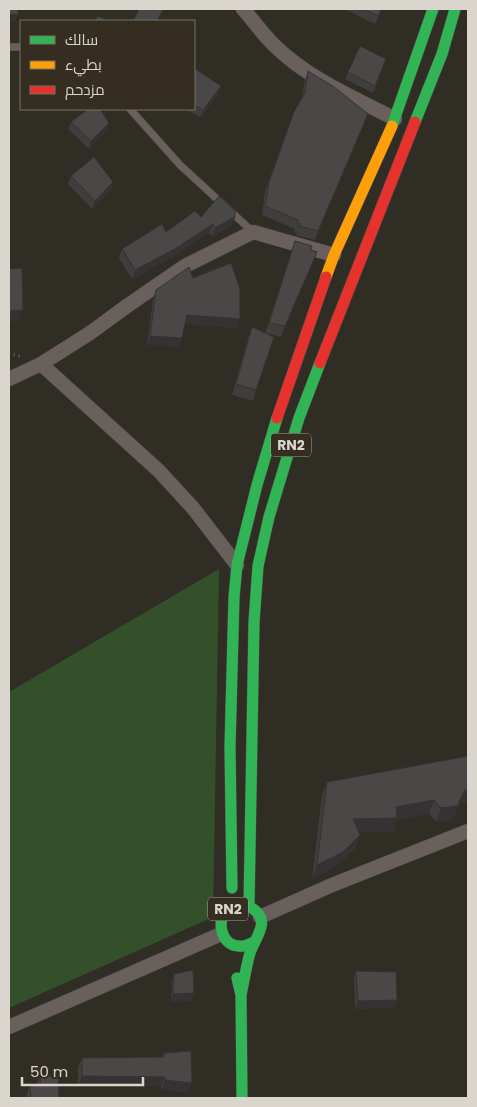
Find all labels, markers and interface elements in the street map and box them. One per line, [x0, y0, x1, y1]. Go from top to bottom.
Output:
legend [20, 20, 195, 110]
text: سالك [65, 29, 98, 50]
text: بطيء [65, 54, 102, 77]
text: مزدحم [65, 79, 105, 100]
road number: RN2 [271, 434, 311, 456]
road number: RN2 [208, 898, 248, 921]
scale bar [22, 1054, 144, 1086]
text: 50 m [30, 1061, 68, 1082]

